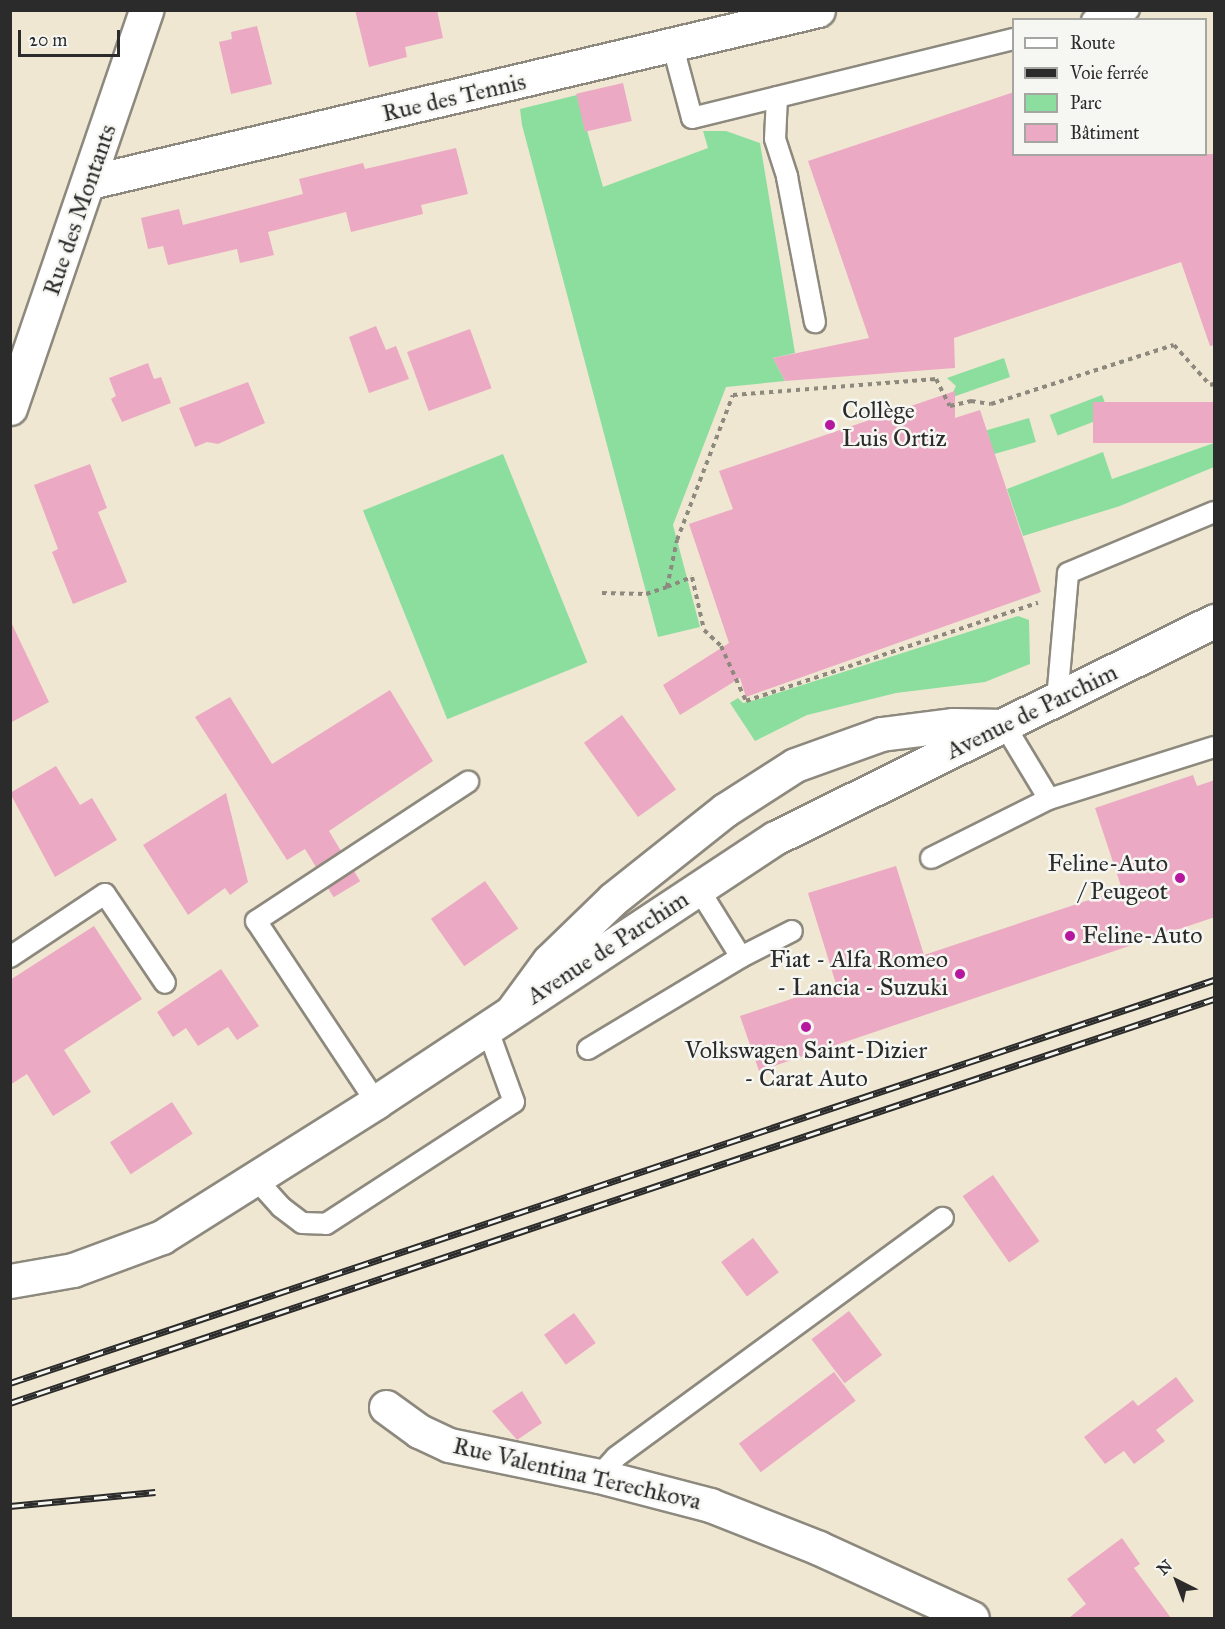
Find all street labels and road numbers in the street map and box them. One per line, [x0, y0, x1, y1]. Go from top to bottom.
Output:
street label: Rue des Tennis [379, 68, 529, 128]
street label: Rue des Montants [37, 121, 123, 299]
street label: Avenue de Parchim [942, 658, 1122, 766]
street label: Avenue de Parchim [522, 885, 694, 1011]
street label: Rue Valentina Terechkova [450, 1431, 704, 1517]

